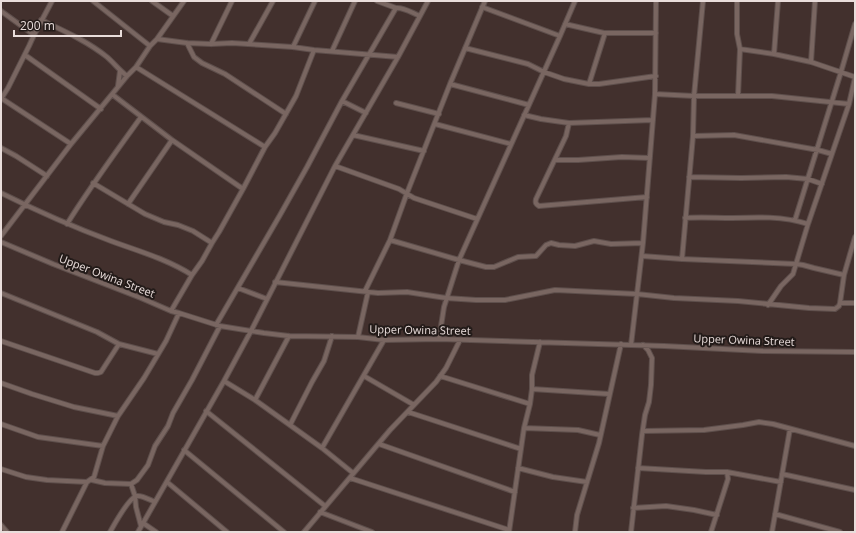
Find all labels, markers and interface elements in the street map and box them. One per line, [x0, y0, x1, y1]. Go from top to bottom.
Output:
scale bar [14, 12, 121, 38]
text: 200 m [20, 17, 55, 34]
street label: Upper Owina Street [57, 250, 157, 301]
street label: Upper Owina Street [369, 321, 471, 338]
street label: Upper Owina Street [693, 330, 795, 349]

